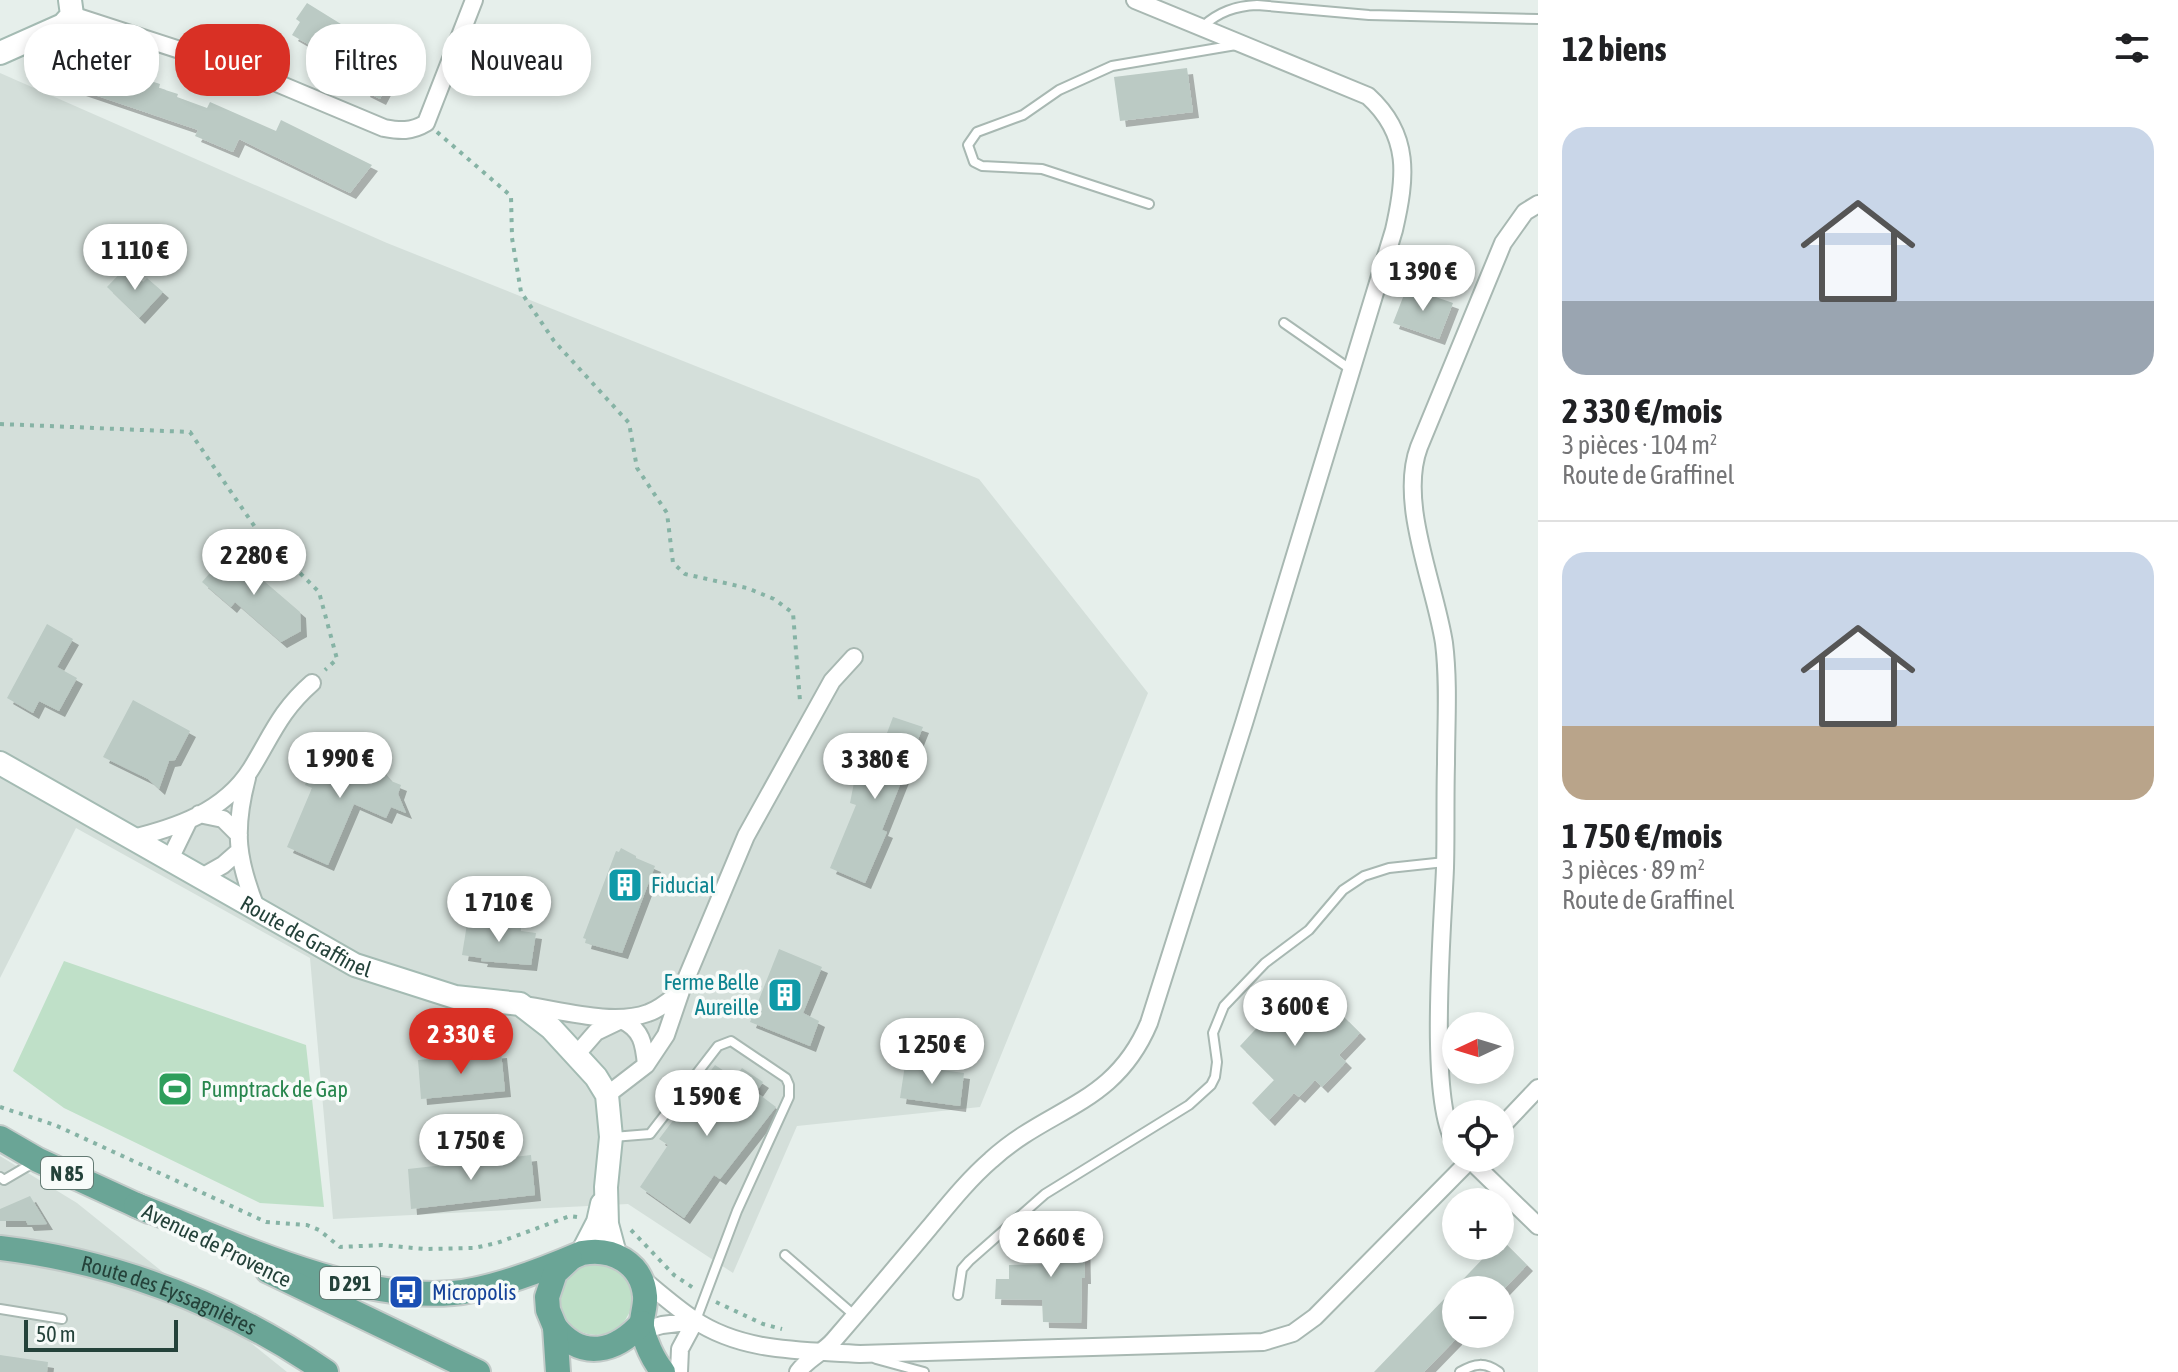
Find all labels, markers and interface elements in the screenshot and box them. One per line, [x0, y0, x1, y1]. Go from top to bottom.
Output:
chip: Acheter [24, 24, 159, 96]
chip: Louer [175, 24, 290, 96]
chip: Filtres [306, 24, 426, 96]
chip: Nouveau [442, 24, 591, 96]
icon: filters [2110, 26, 2154, 70]
text: 12 biens [1562, 29, 1666, 68]
icon: home [1786, 179, 1930, 323]
pin: 1 110 € [61, 224, 209, 292]
text: 1 110 € [101, 235, 169, 265]
pin: 1 390 € [1349, 245, 1497, 313]
text: 1 390 € [1389, 256, 1457, 286]
text: 2 330 €/mois [1562, 391, 1722, 430]
text: 3 pièces · 104 m² [1562, 430, 1717, 460]
text: Route de Graffinel [1562, 460, 1734, 490]
pin: 2 280 € [180, 529, 328, 597]
text: 2 280 € [220, 540, 288, 570]
icon: home [1786, 604, 1930, 748]
pin: 1 990 € [266, 732, 414, 800]
pin: 3 380 € [801, 733, 949, 801]
text: 1 990 € [306, 743, 374, 773]
text: 3 380 € [841, 744, 909, 774]
text: 1 750 €/mois [1562, 816, 1722, 855]
text: 3 pièces · 89 m² [1562, 855, 1705, 885]
building icon: Fiducial [606, 866, 644, 904]
place label: Fiducial [651, 872, 715, 898]
pin: 1 710 € [425, 876, 573, 944]
text: Route de Graffinel [1562, 885, 1734, 915]
text: 1 710 € [465, 887, 533, 917]
street label: Route de Graffinel [236, 890, 375, 982]
place label: Ferme Belle Aureille [663, 969, 759, 1020]
building icon: Ferme Belle Aureille [766, 976, 804, 1014]
pin: 3 600 € [1221, 980, 1369, 1048]
text: 3 600 € [1261, 991, 1329, 1021]
pin: 2 330 € [387, 1008, 535, 1076]
north arrow [1442, 1012, 1514, 1084]
map controls [1442, 1012, 1514, 1348]
pin: 1 250 € [858, 1018, 1006, 1086]
text: 2 330 € [427, 1019, 495, 1049]
text: 1 250 € [898, 1029, 966, 1059]
sports icon: Pumptrack de Gap [156, 1070, 194, 1108]
pin: 1 590 € [633, 1070, 781, 1138]
place label: Pumptrack de Gap [201, 1076, 348, 1102]
text: 1 590 € [673, 1081, 741, 1111]
button: locate [1442, 1100, 1514, 1172]
pin: 1 750 € [397, 1114, 545, 1182]
text: 1 750 € [437, 1125, 505, 1155]
road number: N 85 [41, 1157, 93, 1189]
button: + [1442, 1188, 1514, 1260]
street label: Avenue de Provence [138, 1198, 296, 1292]
pin: 2 660 € [977, 1211, 1125, 1279]
text: 2 660 € [1017, 1222, 1085, 1252]
street label: Route des Eyssagnières [79, 1250, 261, 1340]
road number: D 291 [320, 1267, 380, 1299]
bus stop icon: Micropolis [387, 1273, 425, 1311]
button: − [1442, 1276, 1514, 1348]
place label: Micropolis [432, 1279, 516, 1305]
scale bar [24, 1316, 178, 1352]
text: 50 m [36, 1321, 76, 1347]

